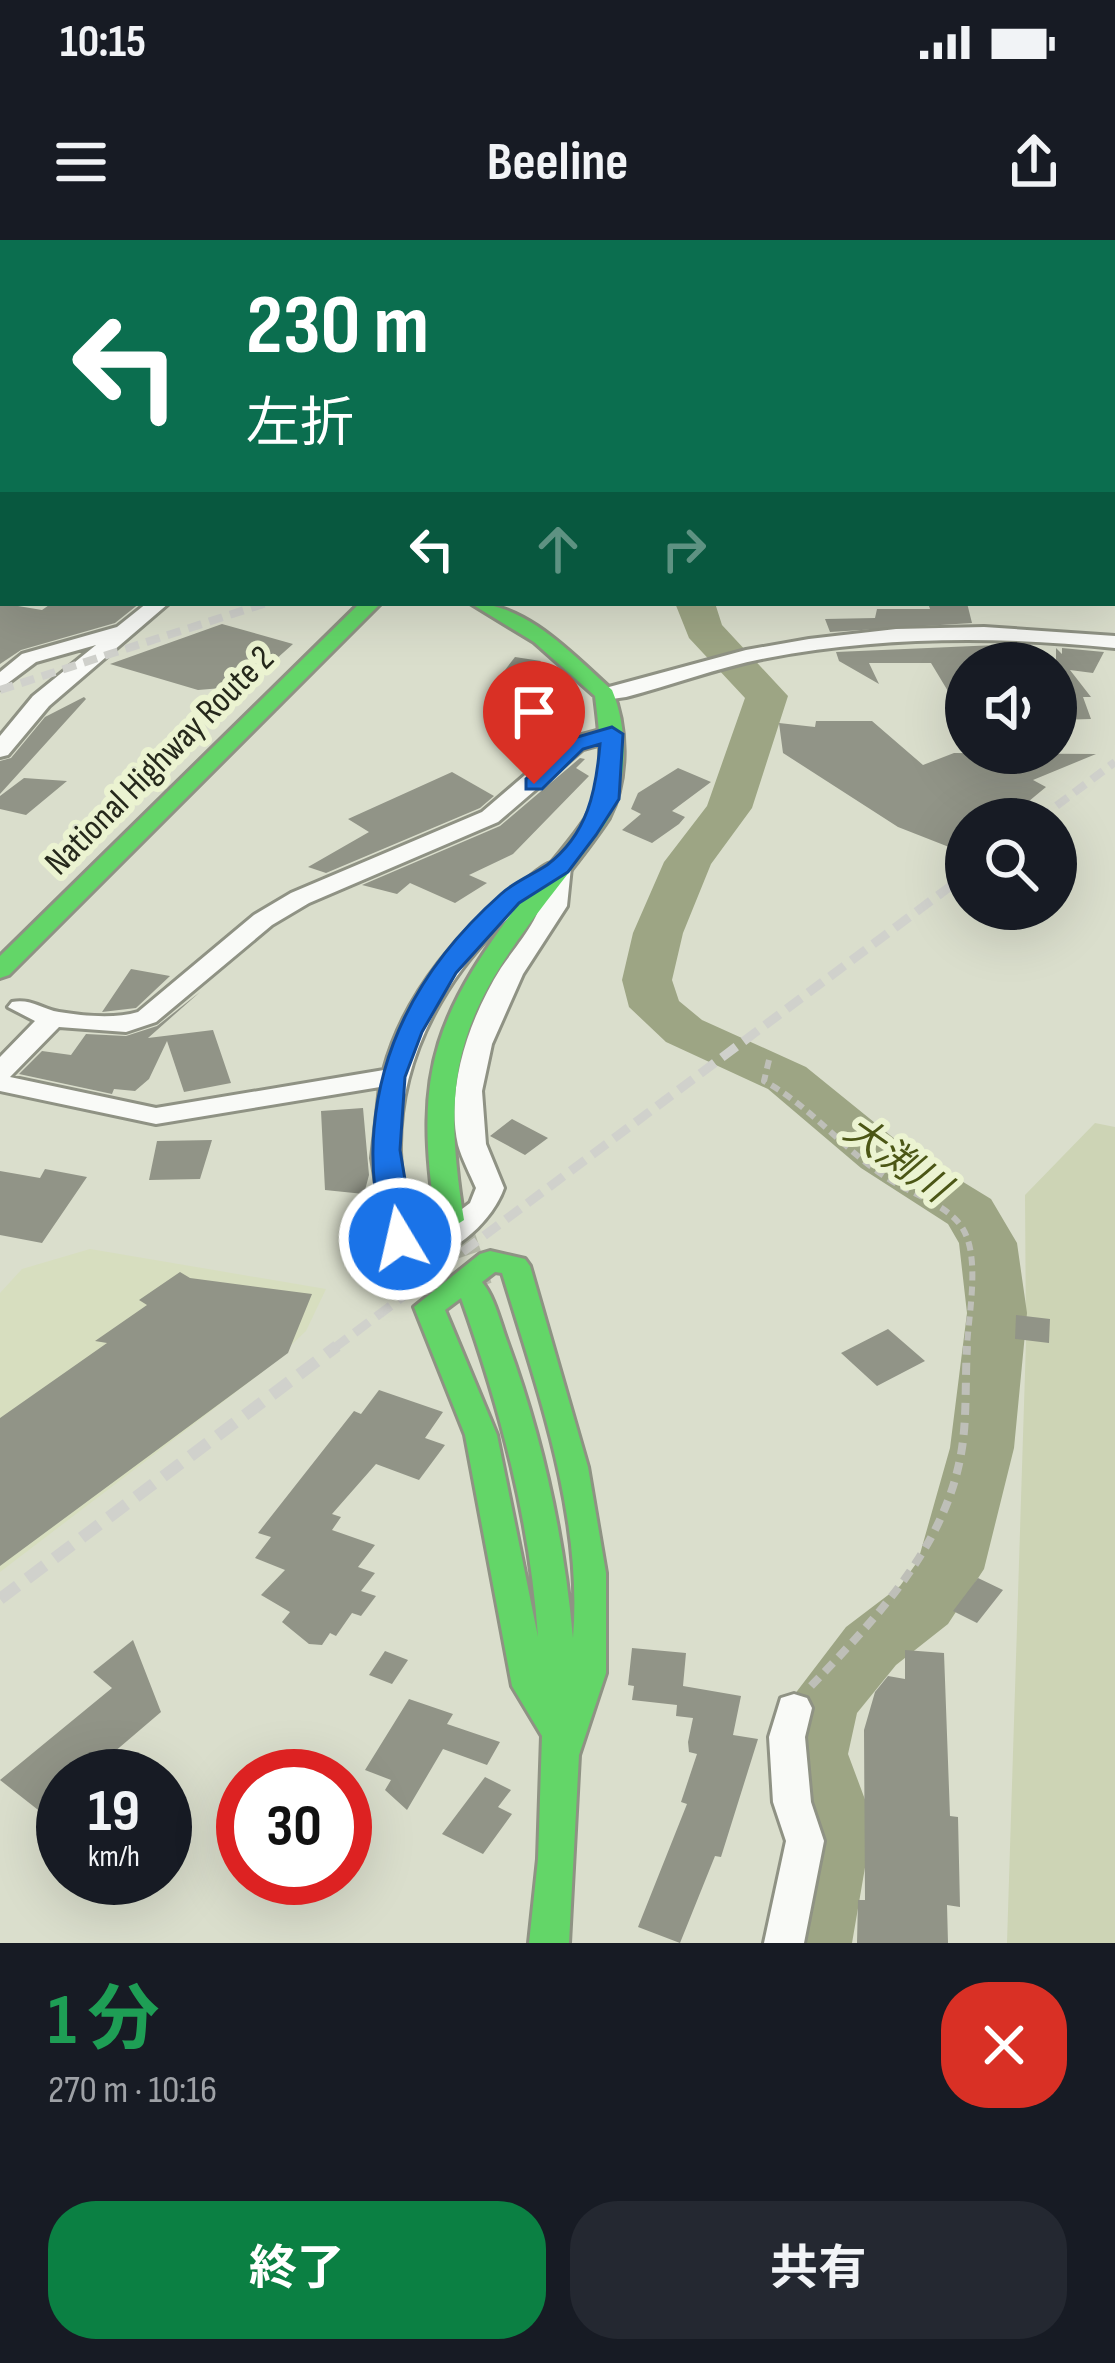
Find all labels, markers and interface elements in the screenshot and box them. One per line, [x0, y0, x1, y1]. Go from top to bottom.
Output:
text: 10:15 [60, 15, 146, 70]
icon: menu [48, 129, 114, 195]
icon: share [1001, 129, 1067, 195]
text: Beeline [487, 130, 628, 195]
text: 230 m [246, 276, 429, 377]
icon: left [48, 288, 204, 444]
text: 左折 [246, 392, 354, 457]
icon: left [399, 516, 465, 582]
icon: ahead [525, 516, 591, 582]
icon: right [651, 516, 717, 582]
street label: National Highway Route 2 [37, 638, 283, 884]
map controls [945, 642, 1077, 930]
button: sound [945, 642, 1077, 774]
pin [483, 661, 585, 784]
icon: arrive [501, 679, 567, 745]
button: search [945, 798, 1077, 930]
water label: 大渕川 [835, 1107, 961, 1215]
position arrow [337, 1176, 463, 1302]
speed limit sign: 30 [216, 1749, 372, 1905]
text: 19 [88, 1776, 140, 1848]
text: km/h [88, 1839, 140, 1875]
text: 1 分 [48, 1978, 159, 2065]
button: close [941, 1982, 1067, 2108]
text: 270 m · 10:16 [48, 2067, 217, 2114]
button: 終了 [48, 2201, 546, 2339]
button: 共有 [570, 2201, 1067, 2339]

